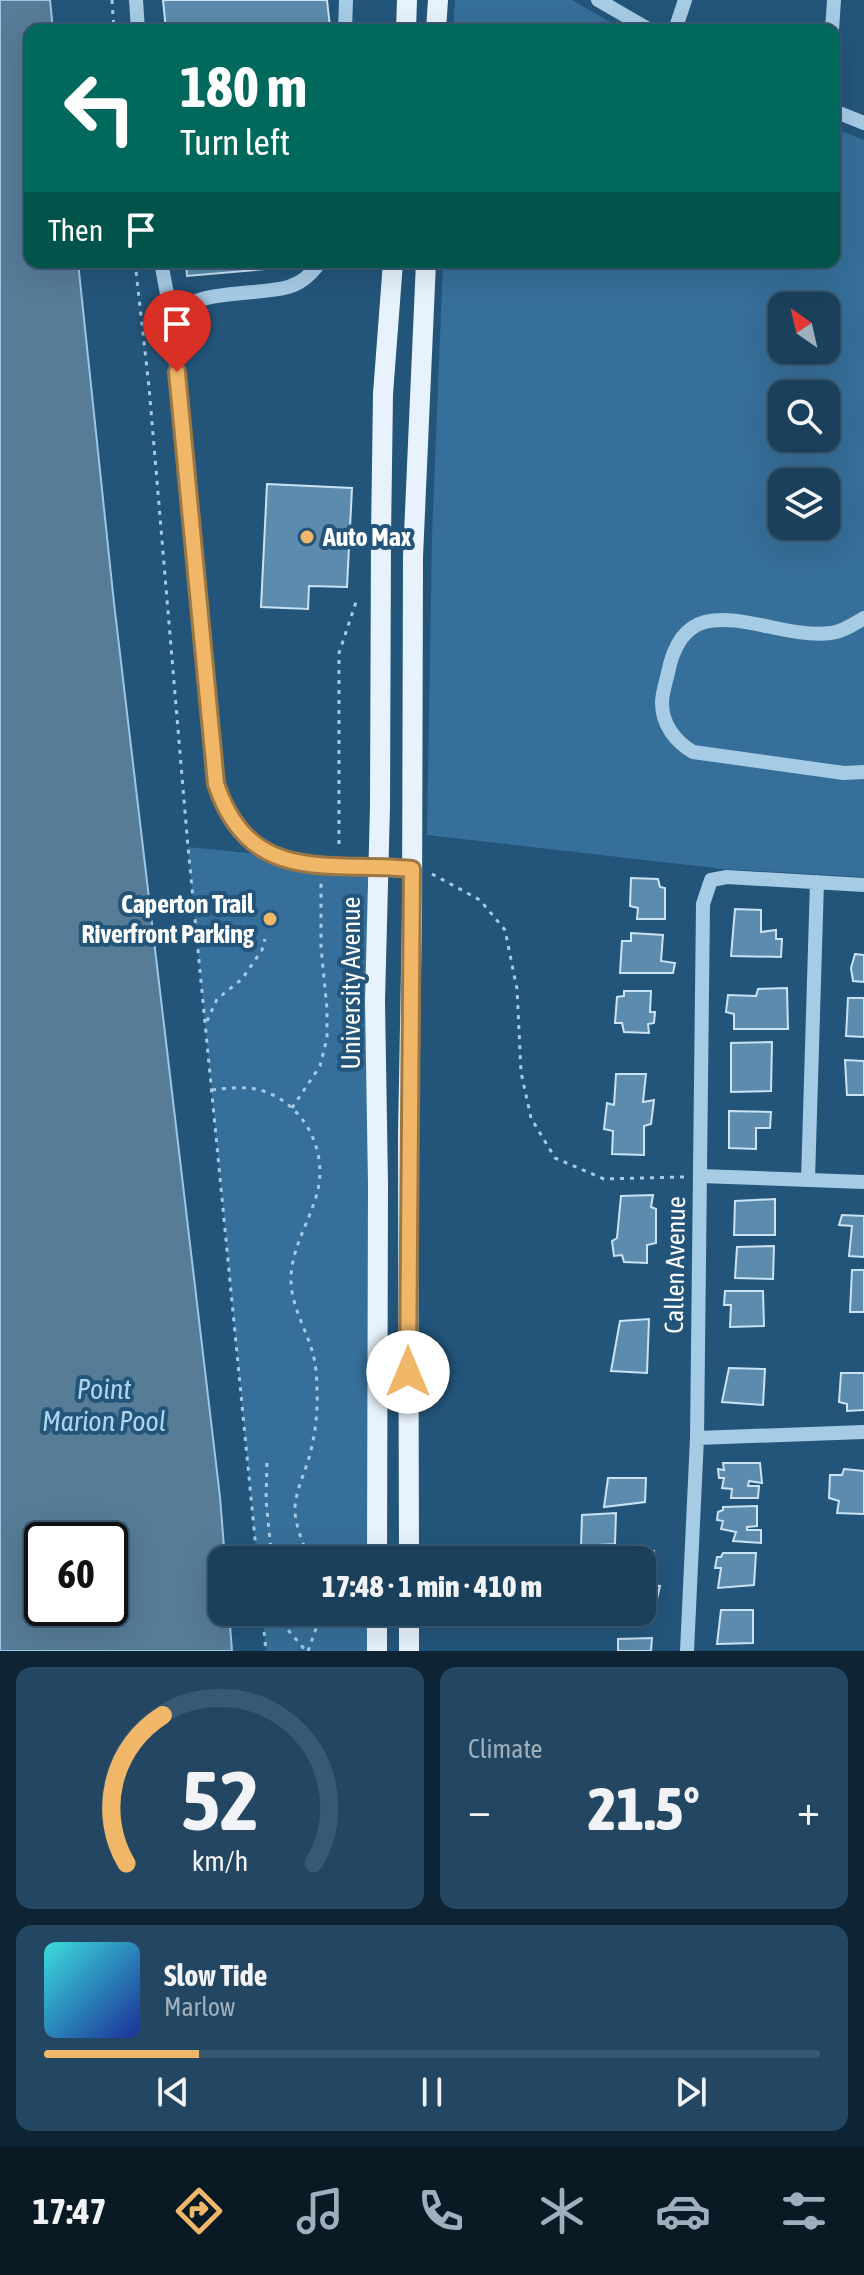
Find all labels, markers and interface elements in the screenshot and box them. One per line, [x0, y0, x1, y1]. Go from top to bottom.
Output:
text: 180 m [180, 55, 307, 119]
icon: left [48, 56, 152, 160]
text: Turn left [180, 121, 290, 163]
icon: arrive [119, 208, 163, 252]
text: Then [48, 213, 103, 247]
pin [143, 290, 211, 372]
north arrow [768, 292, 840, 364]
map controls [768, 292, 840, 540]
icon: arrive [155, 302, 199, 346]
button: search [768, 380, 840, 452]
button: layers [768, 468, 840, 540]
place label: Auto Max [322, 522, 412, 552]
marker: Auto Max [298, 528, 316, 546]
place label: Caperton Trail Riverfront Parking [82, 889, 255, 949]
street label: University Avenue [336, 897, 366, 1069]
marker: Caperton Trail Riverfront Parking [261, 910, 279, 928]
street label: Callen Avenue [659, 1196, 691, 1334]
position arrow [366, 1330, 450, 1414]
water label: Point Marion Pool [42, 1373, 166, 1437]
speed limit sign: 60 [24, 1522, 128, 1626]
text: 17:48 · 1 min · 410 m [322, 1569, 542, 1603]
text: Climate [468, 1734, 542, 1764]
text: 52 [181, 1752, 259, 1848]
text: 21.5° [588, 1774, 700, 1843]
text: − [468, 1784, 491, 1834]
text: + [797, 1784, 820, 1834]
text: km/h [192, 1844, 248, 1877]
text: Slow Tide [164, 1958, 267, 1992]
text: Marlow [164, 1992, 235, 2022]
icon: previous [151, 2070, 195, 2114]
icon: pause [410, 2070, 454, 2114]
icon: next [669, 2070, 713, 2114]
icon: directions [171, 2183, 227, 2239]
icon: music [292, 2183, 348, 2239]
icon: phone [413, 2183, 469, 2239]
icon: climate [534, 2183, 590, 2239]
icon: car [655, 2183, 711, 2239]
icon: filters [776, 2183, 832, 2239]
text: 17:47 [32, 2190, 107, 2232]

